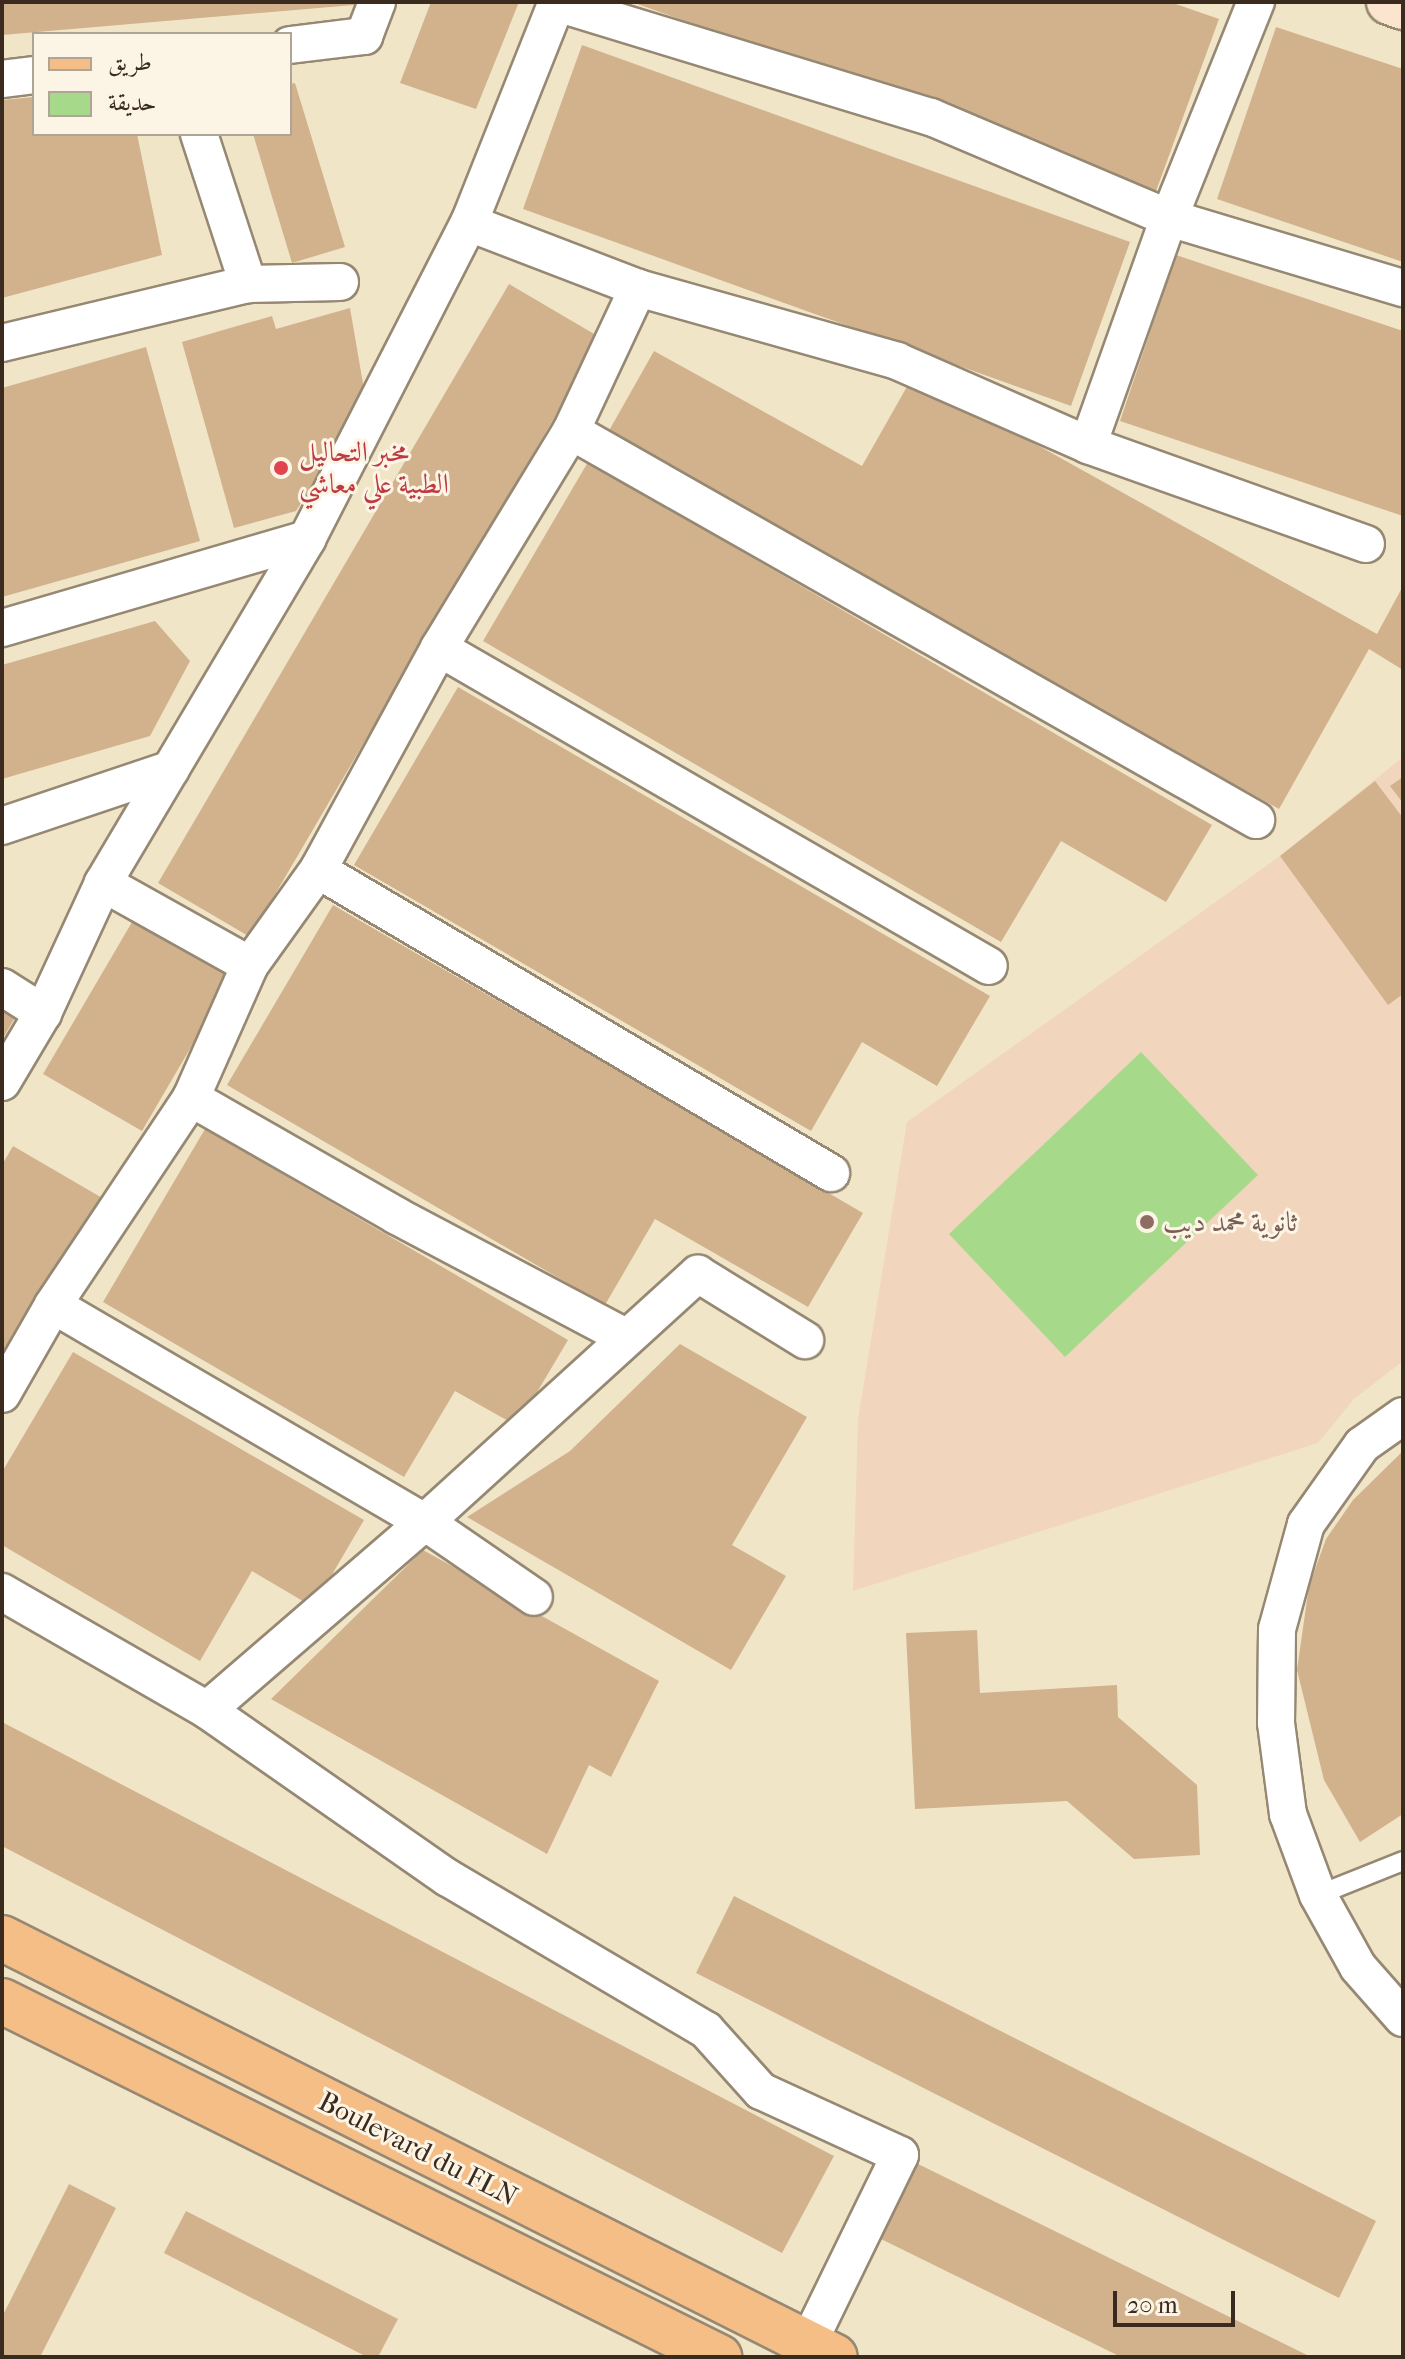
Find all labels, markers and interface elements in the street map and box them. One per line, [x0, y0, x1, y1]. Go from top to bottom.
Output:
legend [32, 32, 292, 136]
text: طريق [108, 48, 152, 76]
text: حديقة [108, 88, 157, 116]
place label: مخبر التحاليل الطبية علي معاشي [299, 435, 449, 501]
marker: مخبر التحاليل الطبية علي معاشي [270, 457, 292, 479]
place label: ثانوية محمد ديب [1163, 1205, 1297, 1239]
marker: ثانوية محمد ديب [1138, 1213, 1156, 1231]
street label: Boulevard du FLN [313, 2084, 523, 2214]
scale bar [1117, 2275, 1239, 2325]
text: 20 m [1127, 2291, 1178, 2319]

